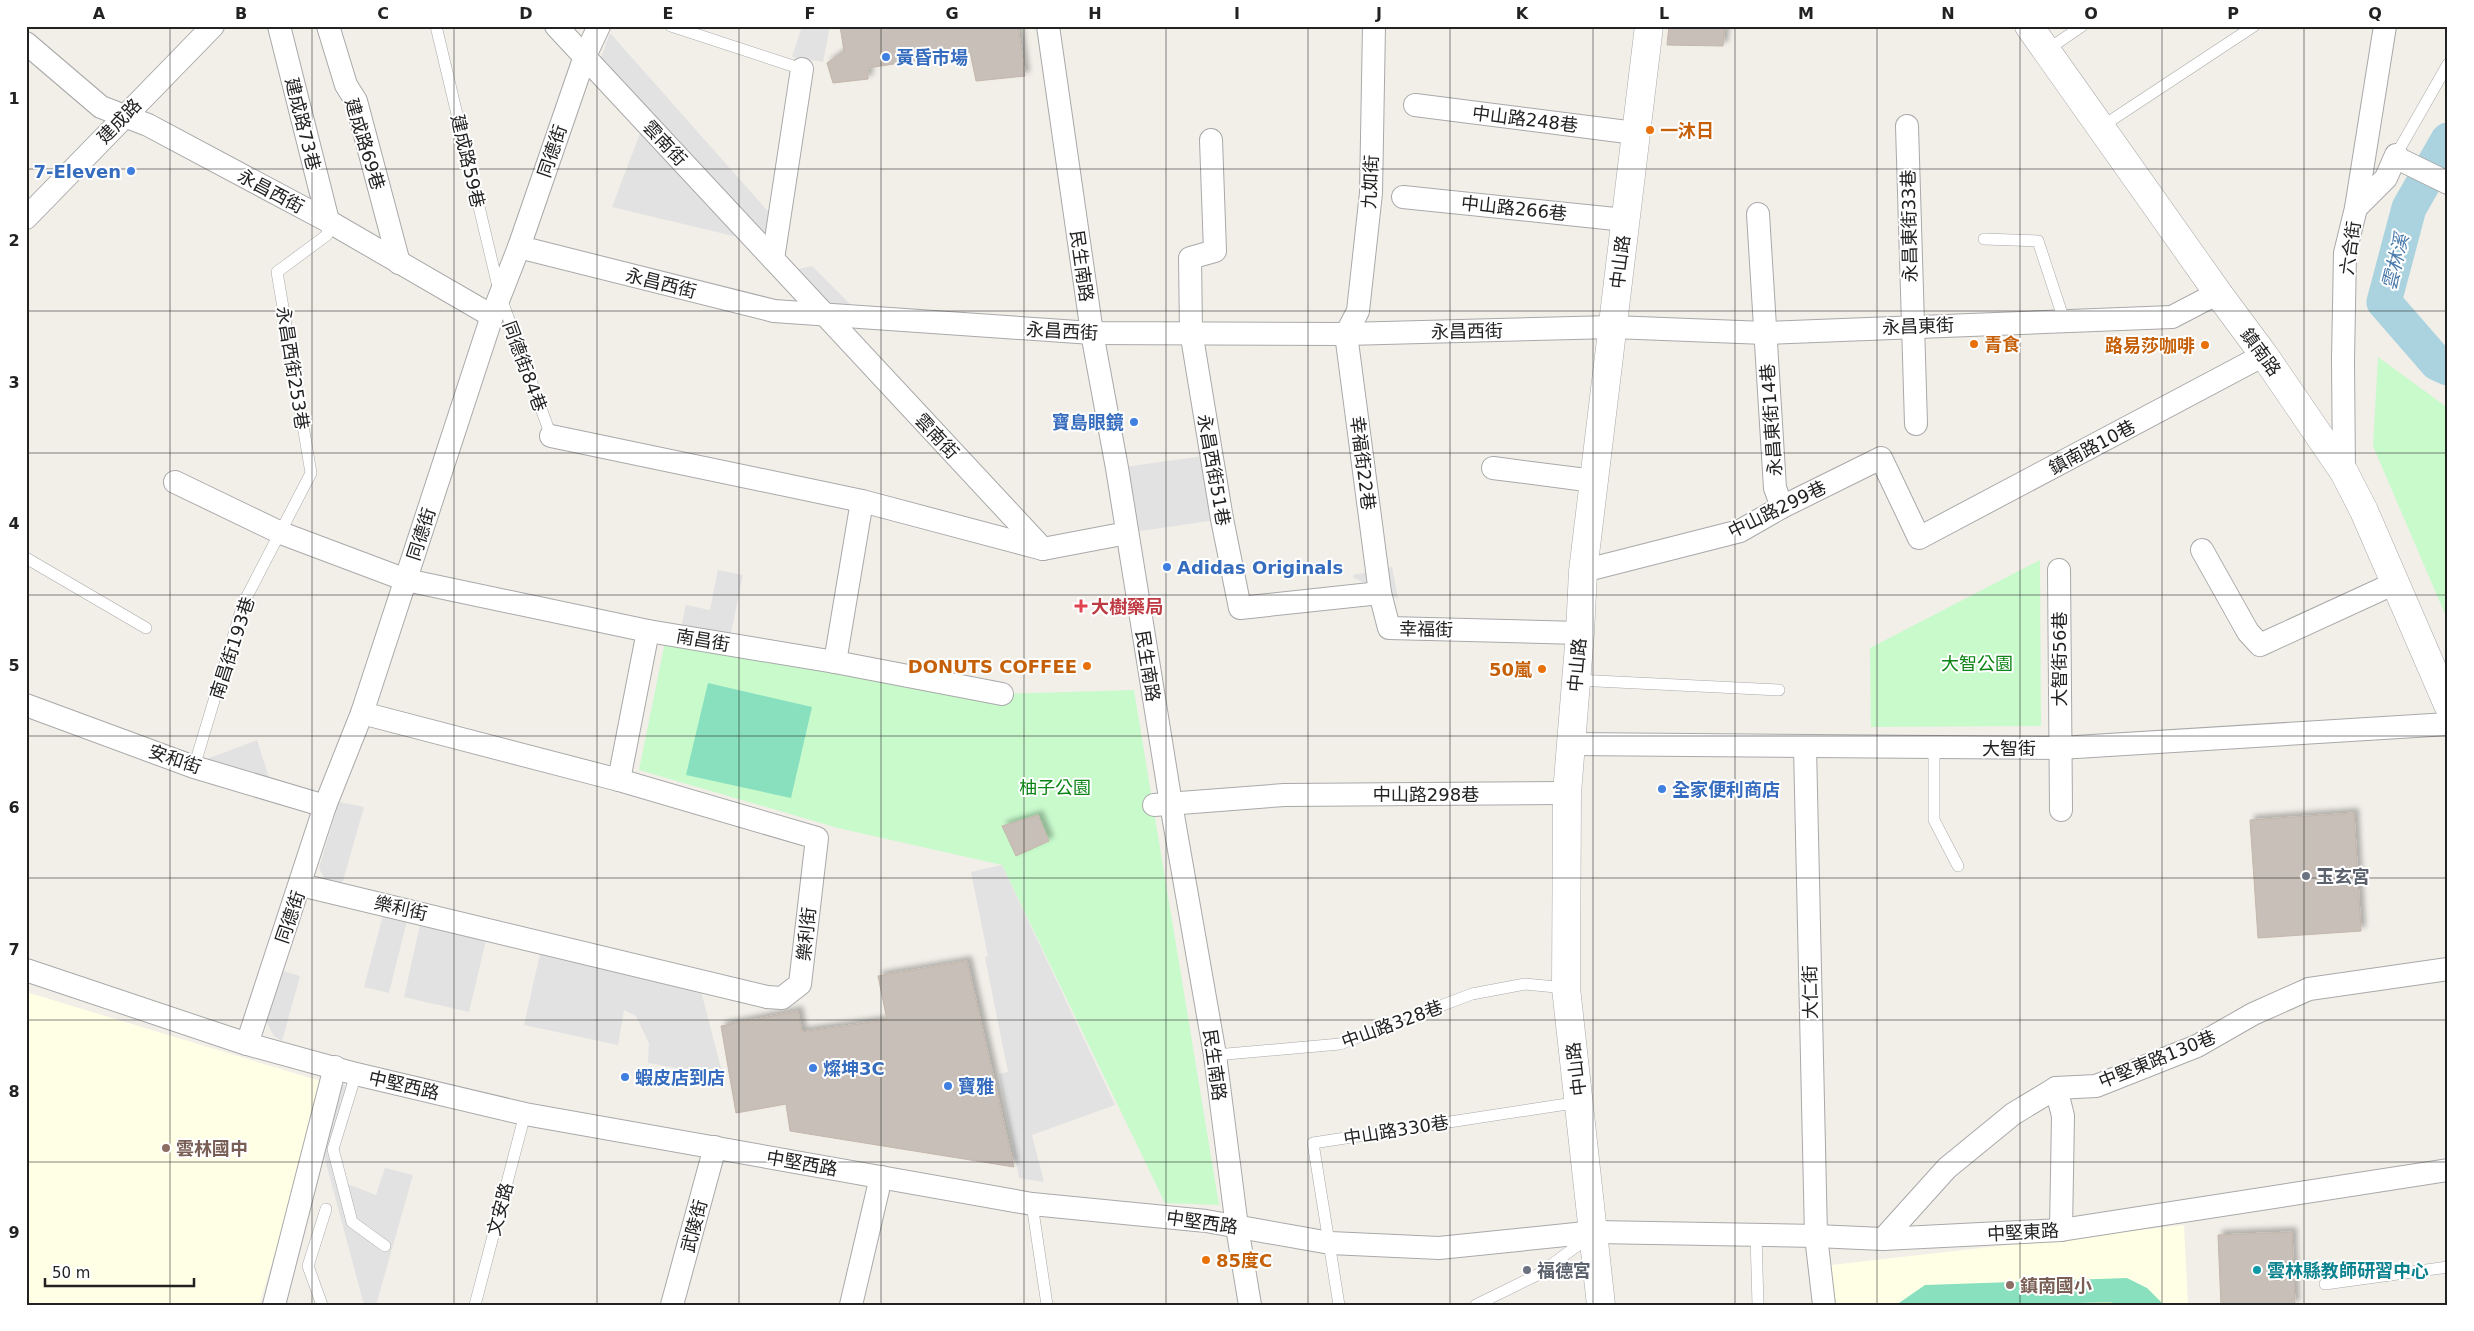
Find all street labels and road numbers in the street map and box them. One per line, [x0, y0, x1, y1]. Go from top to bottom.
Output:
street label: 建成路73巷 [281, 75, 325, 173]
street label: 建成路 [93, 94, 145, 148]
street label: 建成路69巷 [341, 96, 389, 192]
street label: 中山路248巷 [1471, 102, 1579, 136]
street label: 建成路59巷 [447, 112, 489, 210]
street label: 雲南街 [639, 116, 691, 170]
street label: 同德街 [533, 122, 571, 180]
street label: 九如街 [1358, 154, 1382, 210]
street label: 永昌西街 [234, 165, 308, 217]
street label: 永昌東街33巷 [1898, 169, 1920, 283]
street label: 中山路266巷 [1460, 192, 1568, 224]
street label: 六合街 [2336, 220, 2364, 276]
street label: 民生南路 [1067, 229, 1097, 303]
street label: 中山路 [1606, 234, 1634, 290]
street label: 永昌西街 [624, 264, 698, 302]
street label: 永昌西街253巷 [273, 305, 313, 431]
street label: 永昌東街 [1882, 314, 1954, 338]
street label: 同德街84巷 [499, 318, 551, 414]
street label: 永昌西街 [1025, 319, 1099, 343]
street label: 永昌西街 [1431, 320, 1503, 342]
street label: 鎮南路 [2237, 324, 2285, 380]
street label: 永昌東街14巷 [1757, 363, 1785, 477]
street label: 雲南街 [911, 409, 963, 463]
street label: 永昌西街51巷 [1194, 413, 1234, 527]
street label: 幸福街22巷 [1347, 415, 1379, 511]
street label: 鎮南路10巷 [2045, 415, 2139, 479]
street label: 中山路299巷 [1725, 476, 1829, 542]
street label: 同德街 [403, 505, 439, 563]
street label: 南昌街193巷 [206, 594, 258, 702]
street label: 大智街56巷 [2049, 612, 2070, 706]
street label: 幸福街 [1399, 618, 1453, 640]
street label: 南昌街 [675, 625, 731, 655]
street label: 民生南路 [1132, 629, 1164, 703]
street label: 中山路 [1564, 637, 1590, 693]
street label: 大智街 [1982, 738, 2036, 759]
street label: 安和街 [146, 740, 204, 778]
street label: 中山路298巷 [1373, 784, 1479, 805]
street label: 同德街 [271, 888, 309, 946]
street label: 樂利街 [372, 892, 430, 924]
street label: 樂利街 [793, 906, 819, 962]
street label: 大仁街 [1799, 965, 1821, 1019]
street label: 中山路328巷 [1338, 996, 1446, 1052]
street label: 中堅東路130巷 [2095, 1026, 2219, 1092]
street label: 民生南路 [1200, 1028, 1230, 1102]
street label: 中山路 [1562, 1041, 1590, 1097]
street label: 中堅西路 [367, 1067, 441, 1103]
street label: 中山路330巷 [1342, 1111, 1450, 1149]
street label: 中堅西路 [765, 1146, 839, 1180]
street label: 文安路 [483, 1180, 517, 1238]
street label: 武陵街 [677, 1197, 711, 1255]
street label: 中堅西路 [1165, 1207, 1239, 1237]
street label: 中堅東路 [1986, 1220, 2060, 1244]

